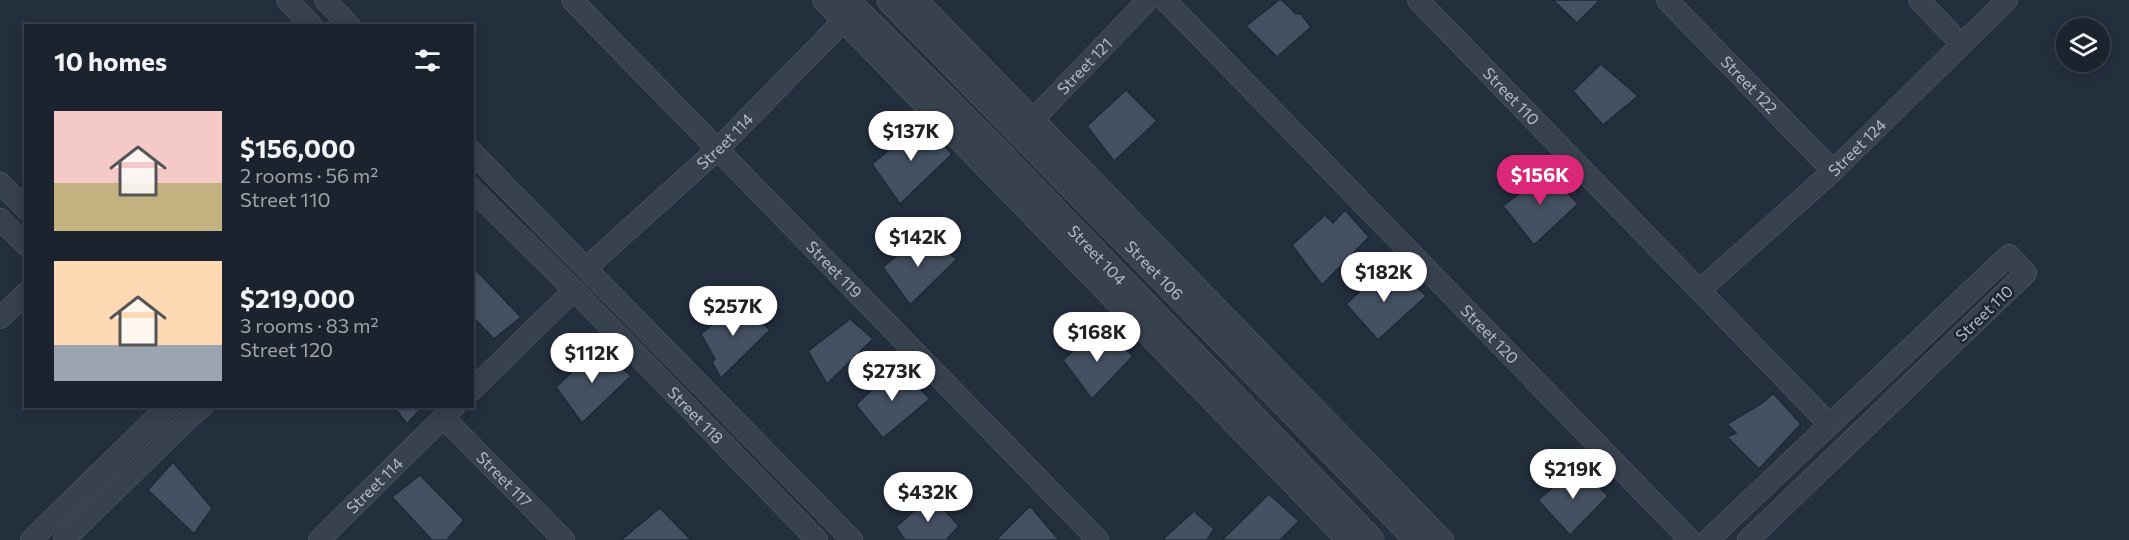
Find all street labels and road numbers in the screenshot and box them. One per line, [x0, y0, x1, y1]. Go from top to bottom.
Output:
street label: Street 121 [1053, 33, 1116, 98]
street label: Street 122 [1717, 52, 1782, 117]
street label: Street 110 [1480, 63, 1544, 129]
street label: Street 114 [692, 109, 757, 173]
street label: Street 124 [1824, 114, 1890, 180]
street label: Street 104 [1065, 221, 1131, 289]
street label: Street 106 [1121, 236, 1188, 304]
street label: Street 119 [803, 237, 867, 301]
street label: Street 110 [1951, 281, 2016, 345]
street label: Street 120 [1457, 300, 1523, 367]
street label: Street 118 [664, 382, 728, 447]
street label: Street 117 [473, 447, 536, 511]
street label: Street 114 [342, 453, 407, 517]

